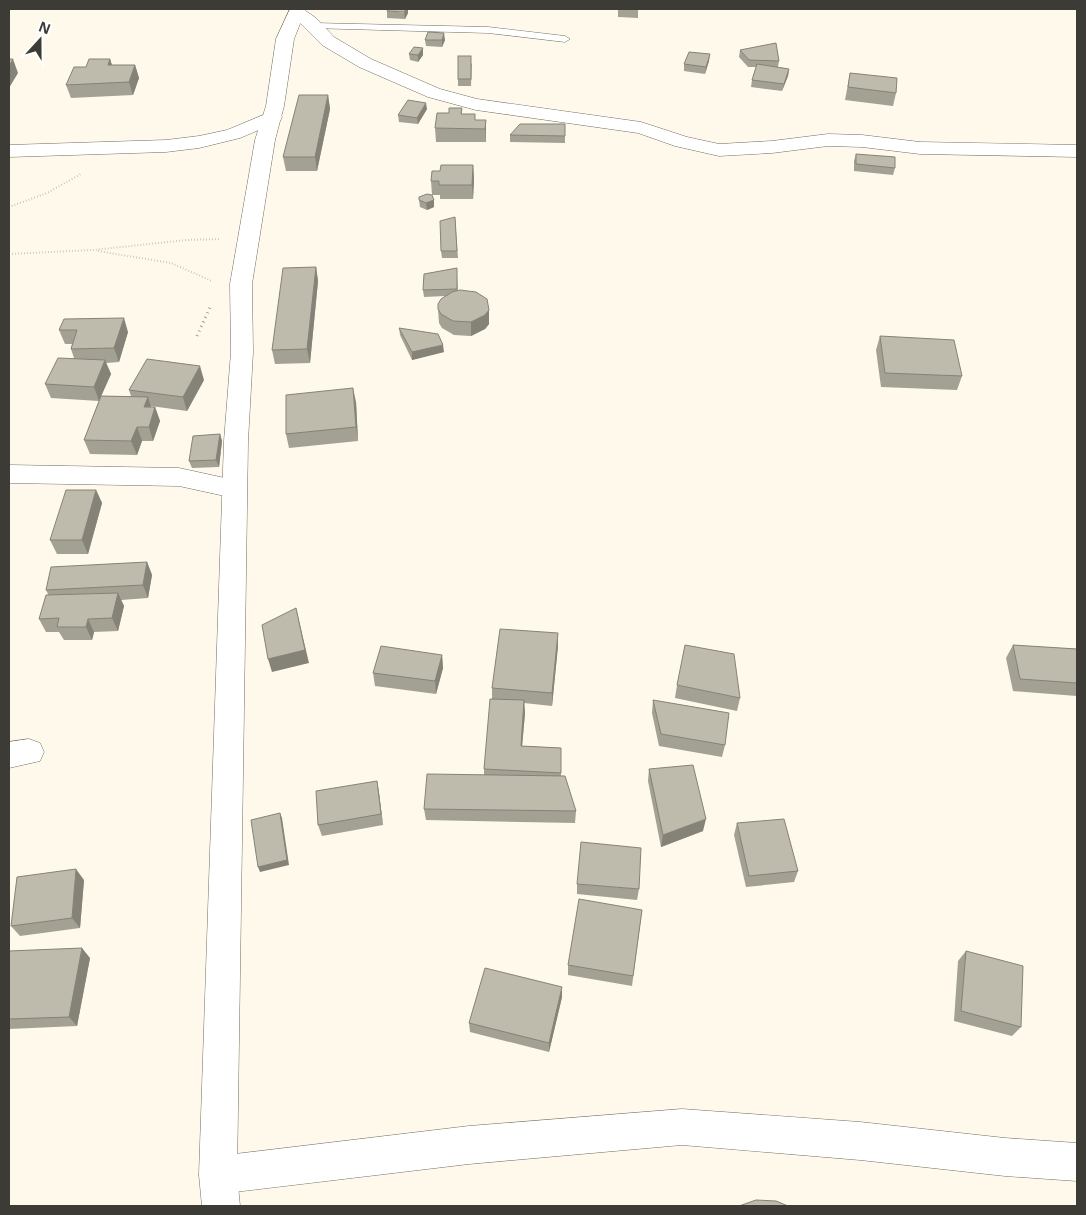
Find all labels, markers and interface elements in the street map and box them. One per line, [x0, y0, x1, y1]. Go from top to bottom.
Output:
north arrow [15, 15, 65, 65]
text: N [36, 16, 54, 38]

